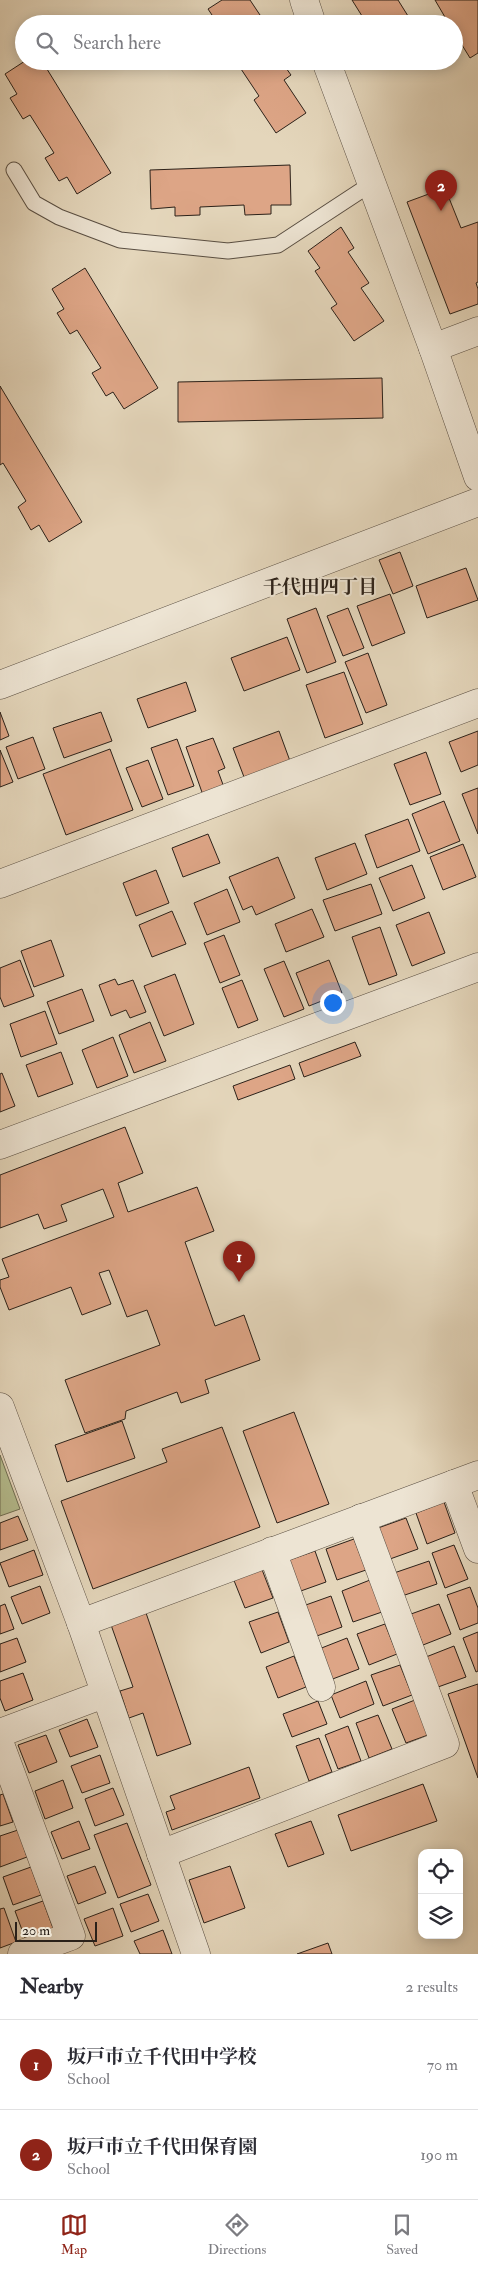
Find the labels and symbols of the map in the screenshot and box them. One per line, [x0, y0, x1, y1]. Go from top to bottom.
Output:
pin: 2 [425, 170, 457, 211]
district label: 千代田四丁目 [263, 575, 377, 599]
your location [320, 990, 346, 1016]
pin: 1 [223, 1241, 255, 1282]
scale bar [15, 1919, 98, 1942]

